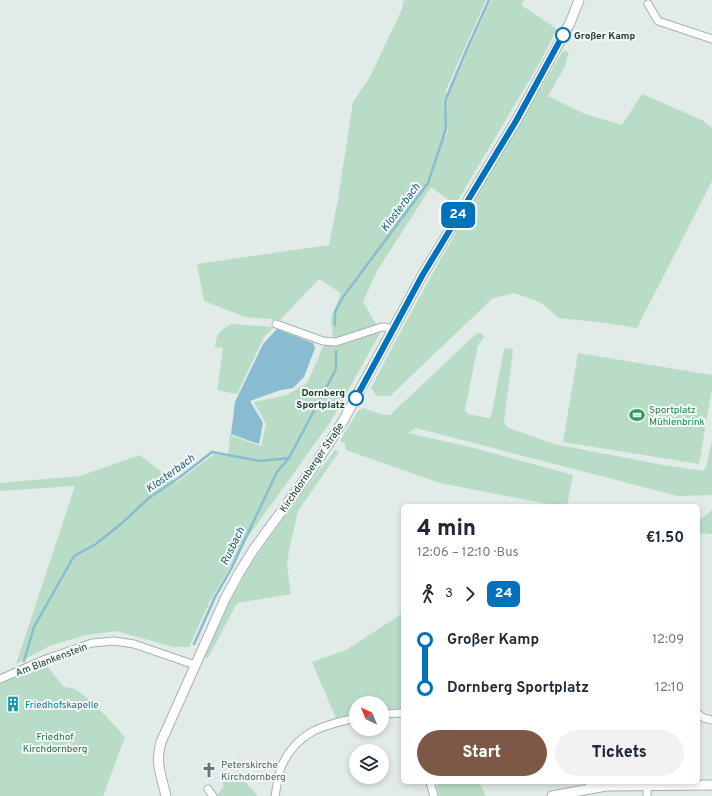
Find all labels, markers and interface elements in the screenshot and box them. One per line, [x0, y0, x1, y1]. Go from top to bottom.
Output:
marker: Großer Kamp [555, 27, 571, 43]
place label: Großer Kamp [574, 30, 636, 43]
water label: Klosterbach [378, 181, 424, 235]
line badge: 24 [440, 202, 476, 228]
text: 24 [449, 206, 467, 223]
place label: Dornberg Sportplatz [296, 387, 345, 412]
marker: Dornberg Sportplatz [348, 390, 364, 406]
place label: Sportplatz Mühlenbrink [649, 404, 705, 429]
sports icon: Sportplatz Mühlenbrink [628, 406, 646, 424]
street label: Kirchdornberger Straße [277, 420, 347, 515]
water label: Klosterbach [143, 451, 198, 496]
text: 4 min [417, 516, 476, 543]
water label: Rusbach [218, 525, 248, 568]
text: €1.50 [646, 529, 684, 548]
text: 12:06 – 12:10 · Bus [417, 545, 519, 561]
icon: walk [417, 583, 439, 605]
icon: forward [459, 583, 481, 605]
text: 24 [495, 585, 512, 602]
text: 3 [445, 586, 453, 602]
text: Großer Kamp [447, 631, 539, 650]
text: 12:09 [652, 632, 684, 648]
street label: Am Blankenstein [14, 641, 89, 680]
text: Dornberg Sportplatz [447, 679, 589, 698]
text: 12:10 [655, 680, 684, 696]
building icon: Friedhofskapelle [4, 695, 22, 713]
north arrow [349, 696, 389, 736]
map controls [349, 696, 389, 784]
place label: Friedhofskapelle [25, 699, 99, 712]
button: Start [417, 730, 547, 776]
button: Tickets [555, 730, 684, 776]
park label: Friedhof Kirchdornberg [23, 731, 87, 756]
button: layers [349, 744, 389, 784]
place label: Peterskirche Kirchdornberg [221, 759, 286, 784]
church icon: Peterskirche Kirchdornberg [200, 761, 218, 779]

